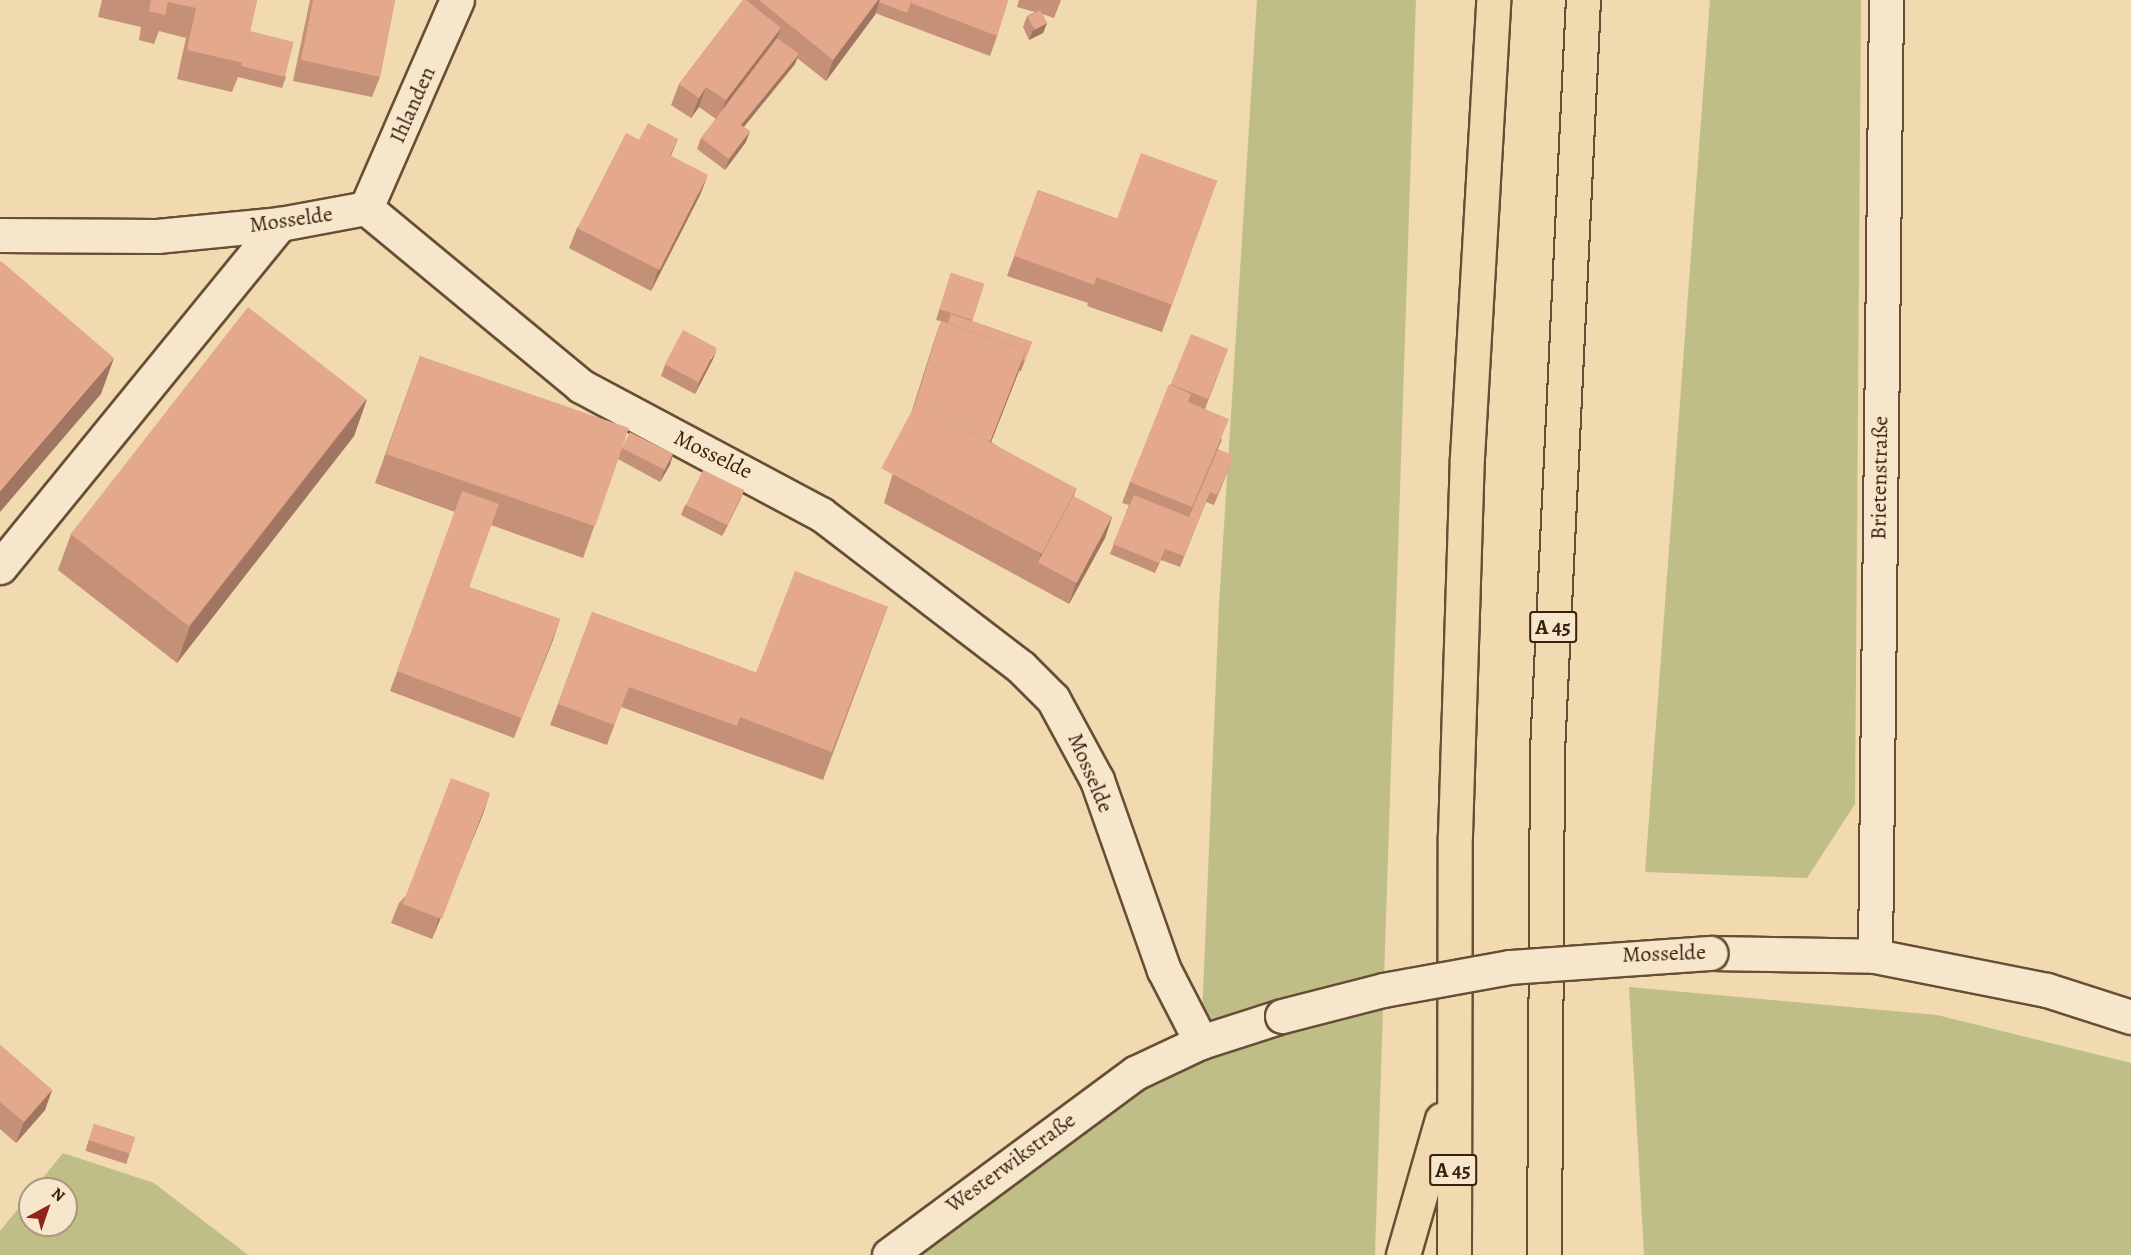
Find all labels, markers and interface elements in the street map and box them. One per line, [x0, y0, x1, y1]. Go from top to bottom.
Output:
street label: Ihlanden [384, 63, 442, 147]
street label: Mosselde [248, 201, 334, 239]
street label: Brietenstraße [1866, 416, 1894, 540]
street label: Mosselde [670, 425, 756, 485]
road number: A 45 [1529, 609, 1577, 645]
street label: Mosselde [1061, 729, 1119, 817]
street label: Mosselde [1622, 939, 1706, 969]
street label: Westerwikstraße [941, 1107, 1081, 1219]
road number: A 45 [1429, 1152, 1477, 1188]
north arrow [18, 1177, 78, 1237]
text: N [47, 1183, 70, 1207]

